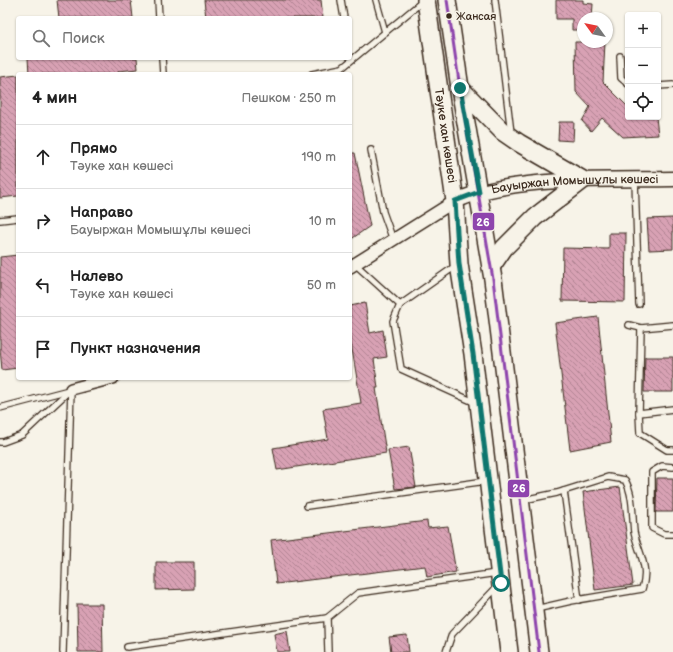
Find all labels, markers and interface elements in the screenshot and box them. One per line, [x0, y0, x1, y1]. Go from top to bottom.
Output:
place label: Жансая [456, 10, 496, 23]
marker: Жансая [444, 11, 454, 21]
north arrow [577, 12, 613, 48]
map controls [625, 12, 661, 120]
button: + [625, 12, 661, 48]
search box [16, 16, 352, 60]
icon: search [30, 27, 52, 49]
text: Поиск [62, 29, 105, 48]
button: − [625, 48, 661, 84]
route end [451, 79, 469, 97]
button: locate [625, 84, 661, 120]
street label: Тәуке хан көшесі [431, 87, 459, 184]
text: 4 мин [32, 88, 77, 108]
text: Пешком · 250 m [241, 90, 336, 106]
text: Прямо [70, 139, 117, 158]
icon: ahead [32, 146, 54, 168]
text: 190 m [302, 149, 336, 165]
text: Тәуке хан көшесі [70, 158, 174, 174]
street label: Бауыржан Момышұлы көшесі [490, 172, 659, 197]
text: Направо [70, 203, 133, 222]
icon: right [32, 210, 54, 232]
line badge: 26 [472, 212, 495, 231]
text: 10 m [309, 213, 336, 229]
text: 26 [476, 216, 490, 229]
text: Бауыржан Момышұлы көшесі [70, 222, 251, 238]
text: Налево [70, 267, 123, 286]
icon: left [32, 274, 54, 296]
text: 50 m [307, 277, 336, 293]
text: Тәуке хан көшесі [70, 286, 174, 302]
icon: arrive [32, 338, 54, 360]
text: Пункт назначения [70, 339, 201, 358]
line badge: 26 [507, 479, 530, 498]
text: 26 [512, 482, 526, 495]
route start [492, 574, 510, 592]

